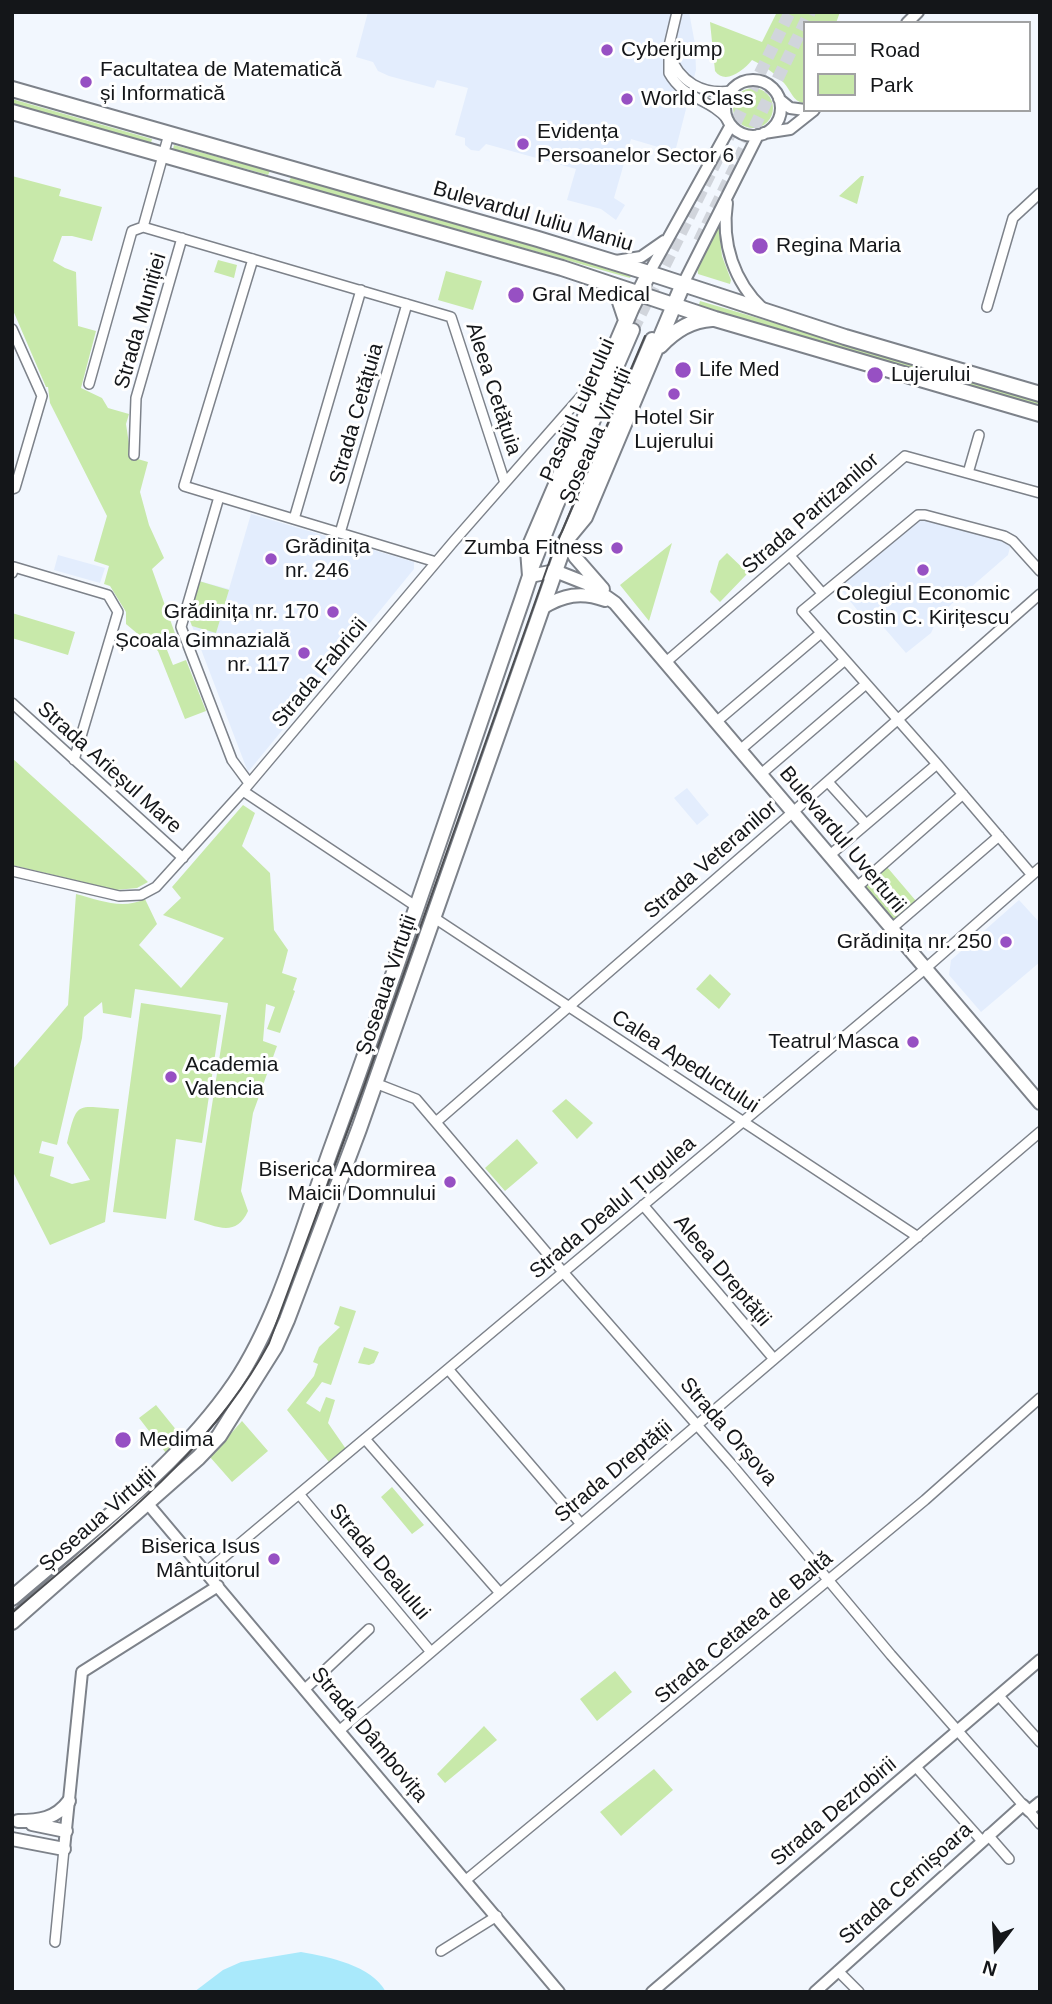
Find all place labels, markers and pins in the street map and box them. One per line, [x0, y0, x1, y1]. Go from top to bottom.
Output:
place label: Cyberjump [621, 37, 723, 63]
marker: Cyberjump [599, 42, 615, 58]
place label: Facultatea de Matematică și Informatică [100, 57, 342, 107]
marker: Facultatea de Matematică și Informatică [78, 74, 94, 90]
place label: World Class [641, 86, 754, 112]
marker: World Class [619, 91, 635, 107]
place label: Evidența Persoanelor Sector 6 [537, 119, 734, 169]
marker: Evidența Persoanelor Sector 6 [515, 136, 531, 152]
place label: Regina Maria [776, 233, 901, 259]
marker: Regina Maria [750, 236, 770, 256]
place label: Gral Medical [532, 282, 650, 308]
marker: Gral Medical [506, 285, 526, 305]
place label: Life Med [699, 357, 780, 383]
marker: Life Med [673, 360, 693, 380]
place label: Lujerului [891, 362, 970, 388]
marker: Lujerului [865, 365, 885, 385]
marker: Hotel Sir Lujerului [666, 386, 682, 402]
place label: Hotel Sir Lujerului [634, 405, 714, 455]
place label: Grădinița nr. 246 [285, 534, 370, 584]
place label: Zumba Fitness [464, 535, 603, 561]
marker: Zumba Fitness [609, 540, 625, 556]
marker: Grădinița nr. 246 [263, 551, 279, 567]
marker: Colegiul Economic Costin C. Kirițescu [915, 562, 931, 578]
place label: Colegiul Economic Costin C. Kirițescu [836, 581, 1010, 631]
place label: Grădinița nr. 170 [164, 599, 319, 625]
marker: Grădinița nr. 170 [325, 604, 341, 620]
place label: Școala Gimnazială nr. 117 [115, 628, 290, 678]
marker: Școala Gimnazială nr. 117 [296, 645, 312, 661]
place label: Grădinița nr. 250 [837, 929, 992, 955]
marker: Grădinița nr. 250 [998, 934, 1014, 950]
place label: Teatrul Masca [768, 1029, 899, 1055]
marker: Teatrul Masca [905, 1034, 921, 1050]
place label: Academia Valencia [185, 1052, 278, 1102]
marker: Academia Valencia [163, 1069, 179, 1085]
place label: Biserica Adormirea Maicii Domnului [259, 1157, 436, 1207]
marker: Biserica Adormirea Maicii Domnului [442, 1174, 458, 1190]
place label: Medima [139, 1427, 214, 1453]
marker: Medima [113, 1430, 133, 1450]
place label: Biserica Isus Mântuitorul [141, 1534, 260, 1584]
marker: Biserica Isus Mântuitorul [266, 1551, 282, 1567]

